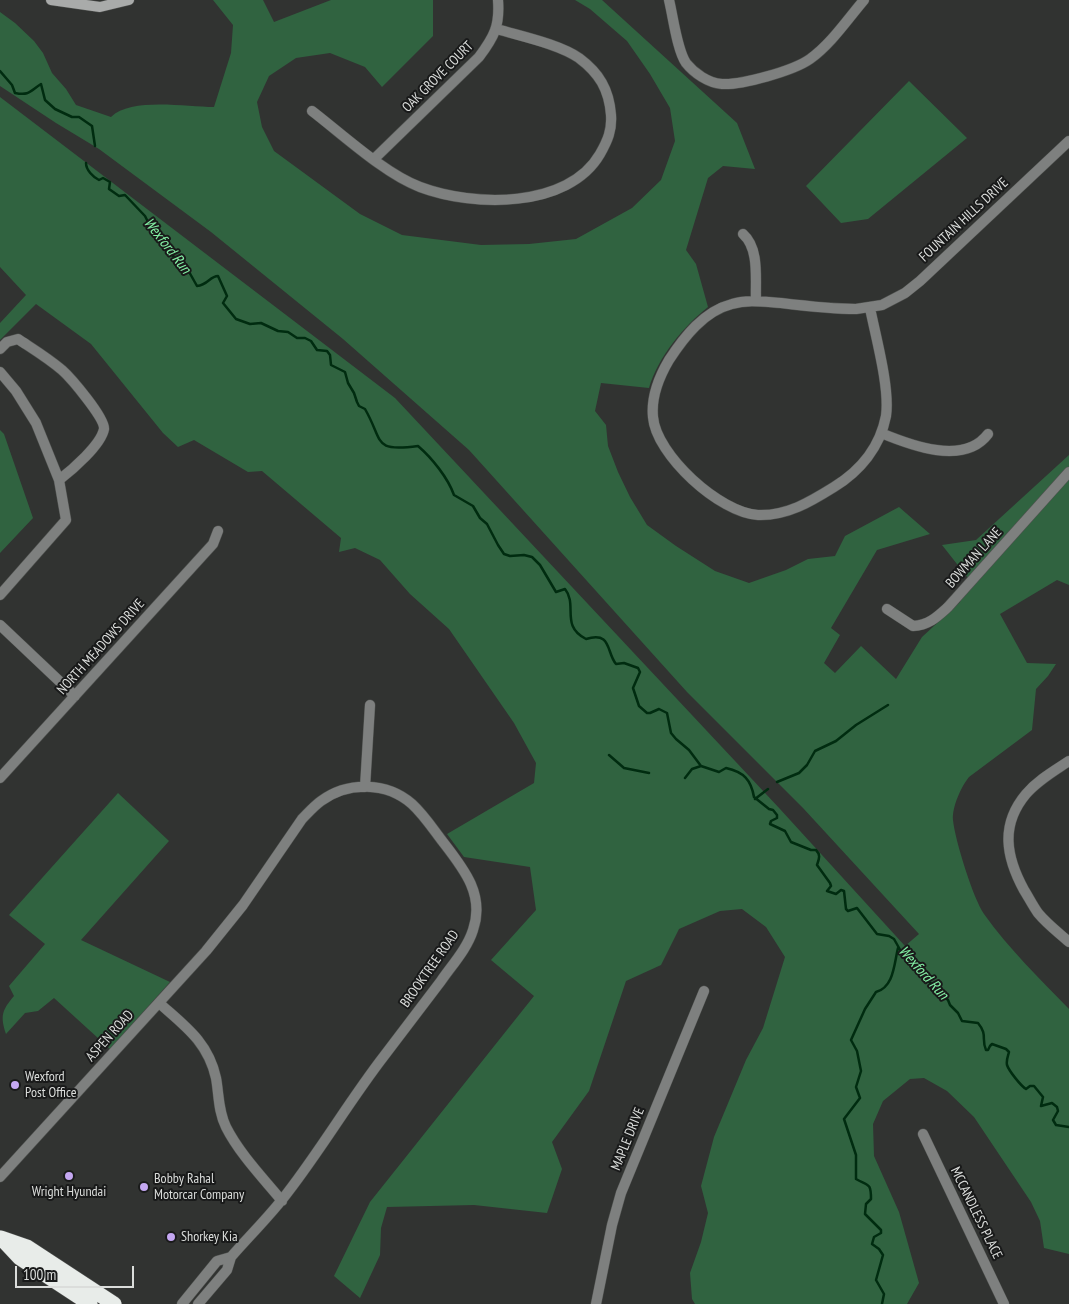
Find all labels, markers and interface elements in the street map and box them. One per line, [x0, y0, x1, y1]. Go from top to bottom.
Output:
street label: OAK GROVE COURT [399, 38, 477, 116]
street label: FOUNTAIN HILLS DRIVE [916, 175, 1012, 265]
water label: Wexford Run [140, 214, 194, 278]
street label: BOWMAN LANE [942, 524, 1006, 592]
street label: NORTH MEADOWS DRIVE [54, 596, 148, 698]
street label: BROOKTREE ROAD [397, 927, 463, 1011]
water label: Wexford Run [894, 942, 952, 1004]
street label: ASPEN ROAD [83, 1007, 137, 1065]
place label: Wexford Post Office [25, 1069, 76, 1102]
marker: Wexford Post Office [9, 1079, 21, 1091]
street label: MAPLE DRIVE [608, 1105, 648, 1173]
street label: MCCANDLESS PLACE [946, 1164, 1006, 1262]
marker: Wright Hyundai [63, 1170, 75, 1182]
place label: Bobby Rahal Motorcar Company [154, 1171, 244, 1204]
marker: Bobby Rahal Motorcar Company [138, 1181, 150, 1193]
place label: Wright Hyundai [32, 1184, 106, 1200]
place label: Shorkey Kia [181, 1229, 238, 1245]
marker: Shorkey Kia [165, 1231, 177, 1243]
scale bar [18, 1256, 136, 1288]
text: 100 m [23, 1265, 56, 1284]

